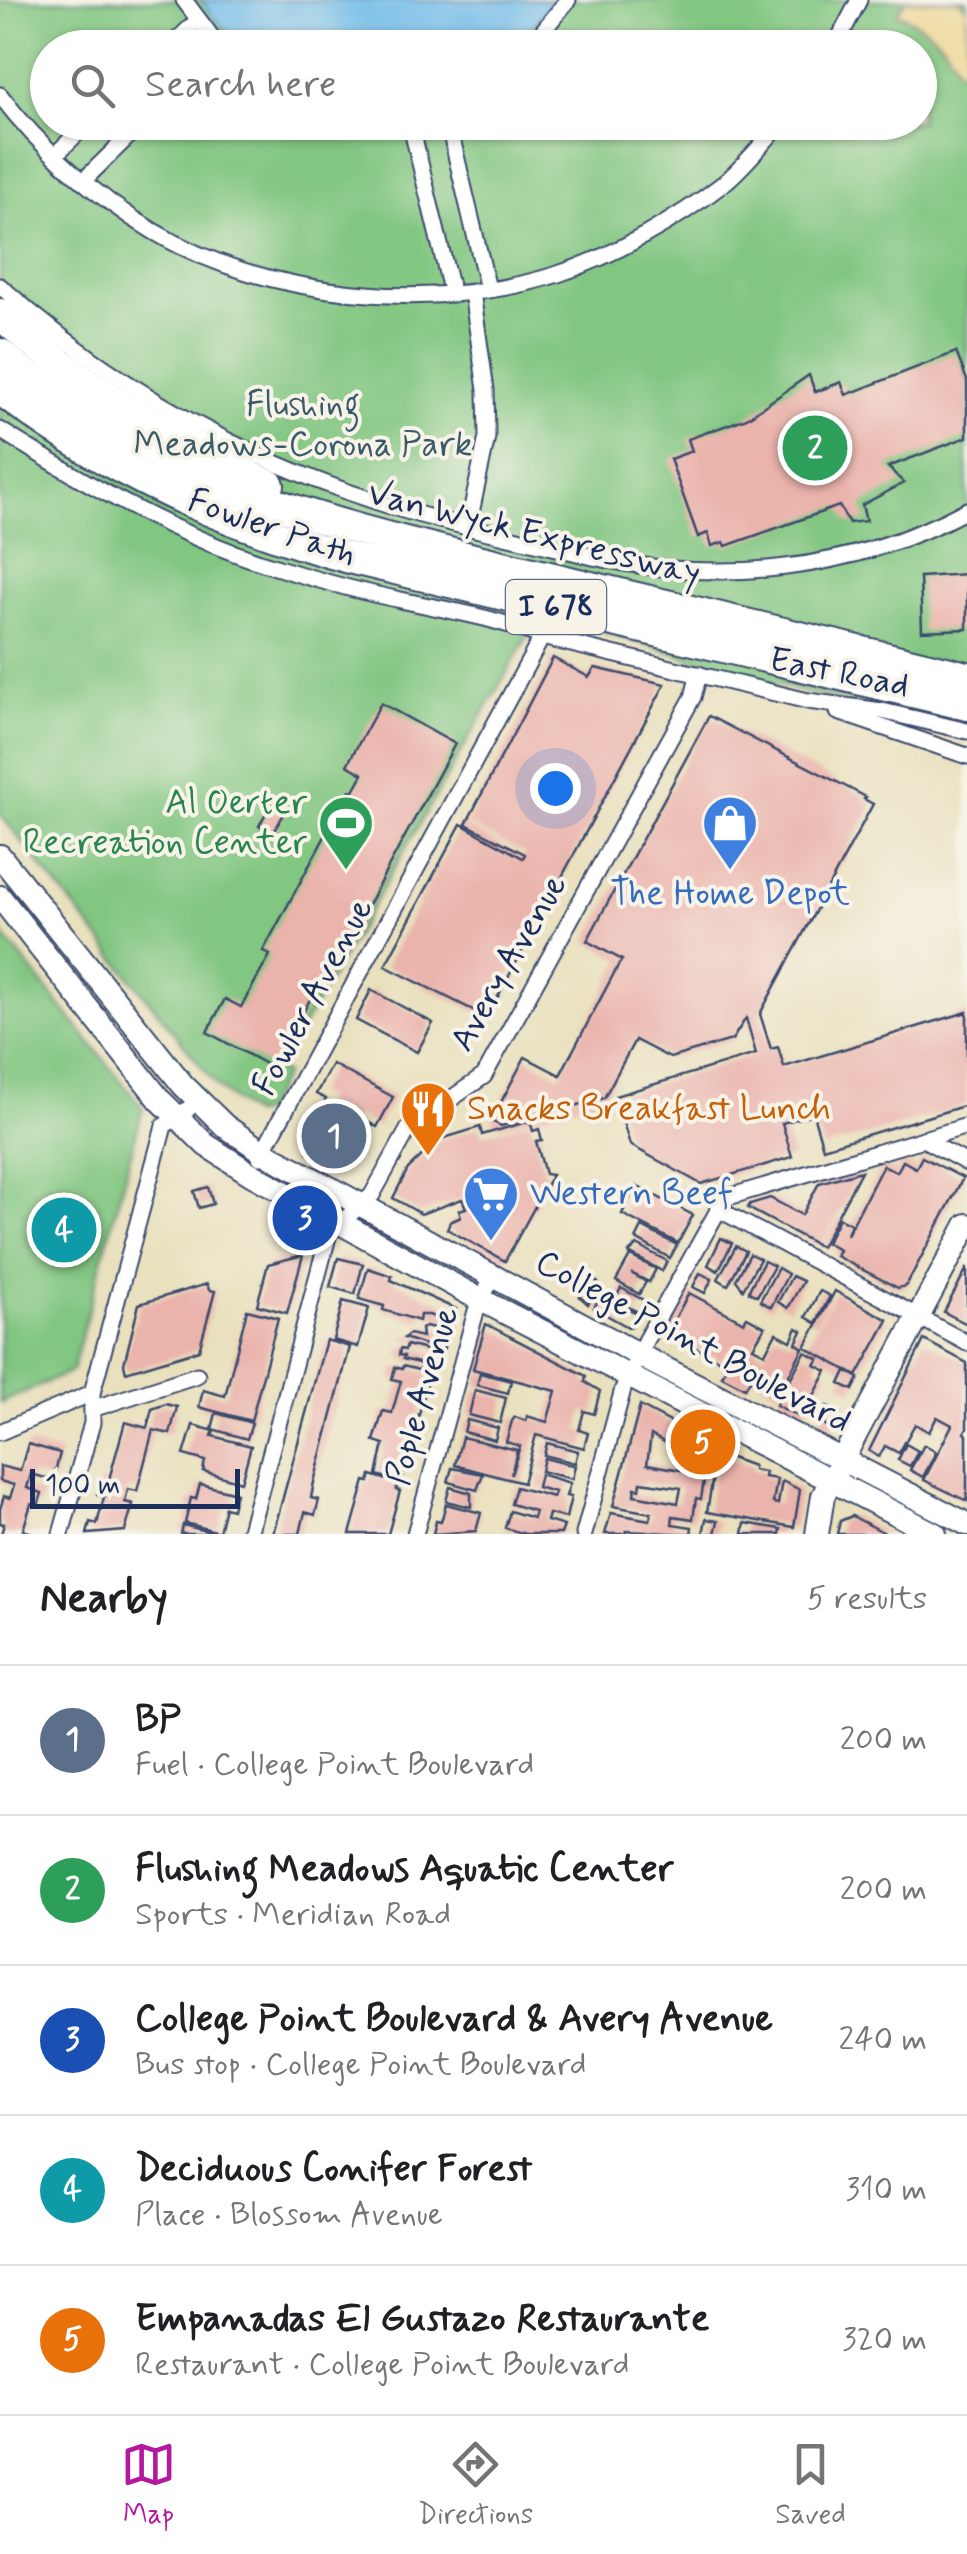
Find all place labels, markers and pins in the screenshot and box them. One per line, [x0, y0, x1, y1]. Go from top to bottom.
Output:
pin: 2 [782, 410, 848, 486]
place label: Al Oerter Recreation Center [23, 780, 308, 866]
sports icon: Al Oerter Recreation Center [316, 793, 376, 872]
shop icon: The Home Depot [700, 793, 760, 872]
place label: The Home Depot [610, 871, 850, 917]
restaurant icon: Snacks Breakfast Lunch [398, 1079, 458, 1158]
place label: Snacks Breakfast Lunch [467, 1086, 831, 1132]
pin: 1 [302, 1098, 366, 1174]
supermarket icon: Western Beef [461, 1164, 521, 1243]
place label: Western Beef [530, 1171, 733, 1217]
pin: 3 [272, 1180, 338, 1256]
pin: 4 [32, 1192, 96, 1268]
pin: 5 [670, 1404, 736, 1480]

